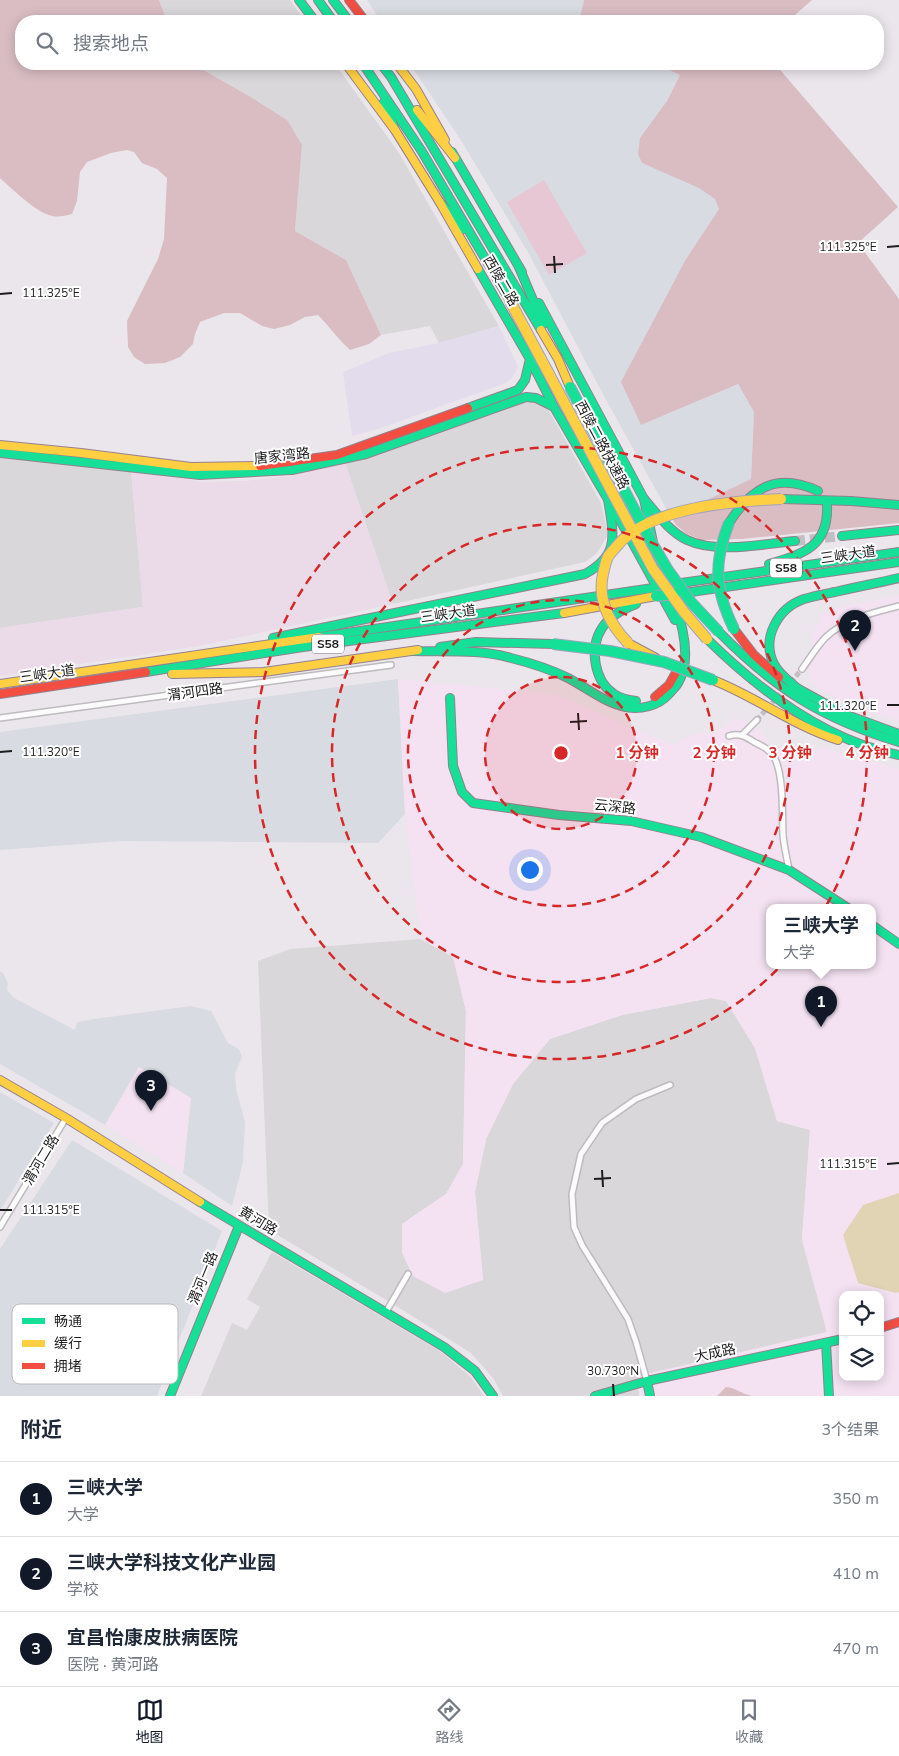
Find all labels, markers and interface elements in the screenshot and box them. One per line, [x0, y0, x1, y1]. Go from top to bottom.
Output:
search box [15, 15, 884, 70]
icon: search [33, 29, 61, 57]
text: 搜索地点 [73, 31, 149, 57]
text: 111.325°E [819, 239, 877, 255]
street label: 西陵二路 [479, 252, 523, 310]
text: 111.325°E [22, 285, 80, 301]
street label: 西陵二路快速路 [571, 397, 633, 493]
street label: 唐家湾路 [253, 444, 311, 468]
street label: 三峡大道 [819, 542, 877, 568]
road number: S58 [770, 558, 802, 578]
street label: 三峡大道 [419, 601, 477, 627]
pin: 2 [839, 610, 871, 651]
road number: S58 [312, 634, 344, 654]
street label: 三峡大道 [18, 661, 76, 687]
street label: 渭河四路 [166, 679, 224, 705]
text: 111.320°E [819, 698, 877, 714]
text: 1 分钟 [615, 743, 659, 763]
text: 2 分钟 [692, 743, 736, 763]
text: 3 分钟 [768, 743, 812, 763]
text: 4 分钟 [845, 743, 889, 763]
text: 111.320°E [22, 744, 80, 760]
centre of rings [552, 744, 570, 762]
street label: 云深路 [593, 795, 637, 819]
your location [517, 857, 543, 883]
popup [766, 904, 876, 969]
text: 三峡大学 [783, 913, 859, 939]
text: 大学 [783, 942, 815, 964]
pin: 1 [805, 986, 837, 1027]
pin: 3 [135, 1070, 167, 1111]
street label: 渭河二路 [18, 1131, 64, 1189]
text: 111.315°E [819, 1156, 877, 1172]
text: 111.315°E [22, 1202, 80, 1218]
street label: 黄河路 [235, 1202, 281, 1240]
street label: 渭河一路 [184, 1248, 222, 1308]
map controls [839, 1291, 884, 1381]
button: locate [839, 1291, 884, 1336]
legend [12, 1304, 178, 1384]
text: 畅通 [54, 1312, 82, 1331]
text: 缓行 [54, 1334, 82, 1353]
button: layers [839, 1336, 884, 1381]
street label: 大成路 [692, 1339, 738, 1367]
text: 拥堵 [54, 1357, 82, 1376]
text: 30.730°N [587, 1363, 639, 1379]
text: 附近 [20, 1416, 62, 1444]
text: 3个结果 [821, 1419, 879, 1441]
text: 三峡大学 [67, 1475, 143, 1501]
text: 1 [31, 1488, 41, 1510]
text: 350 m [832, 1488, 879, 1510]
text: 大学 [67, 1504, 99, 1526]
text: 三峡大学科技文化产业园 [67, 1550, 276, 1576]
text: 2 [31, 1563, 41, 1585]
text: 410 m [832, 1563, 879, 1585]
text: 学校 [67, 1579, 99, 1601]
text: 宜昌怡康皮肤病医院 [67, 1625, 238, 1651]
text: 3 [31, 1638, 41, 1660]
text: 470 m [832, 1638, 879, 1660]
text: 医院 · 黄河路 [67, 1654, 159, 1676]
tab: 地图 [136, 1696, 164, 1747]
tab: 路线 [435, 1696, 463, 1747]
tab: 收藏 [735, 1696, 763, 1747]

